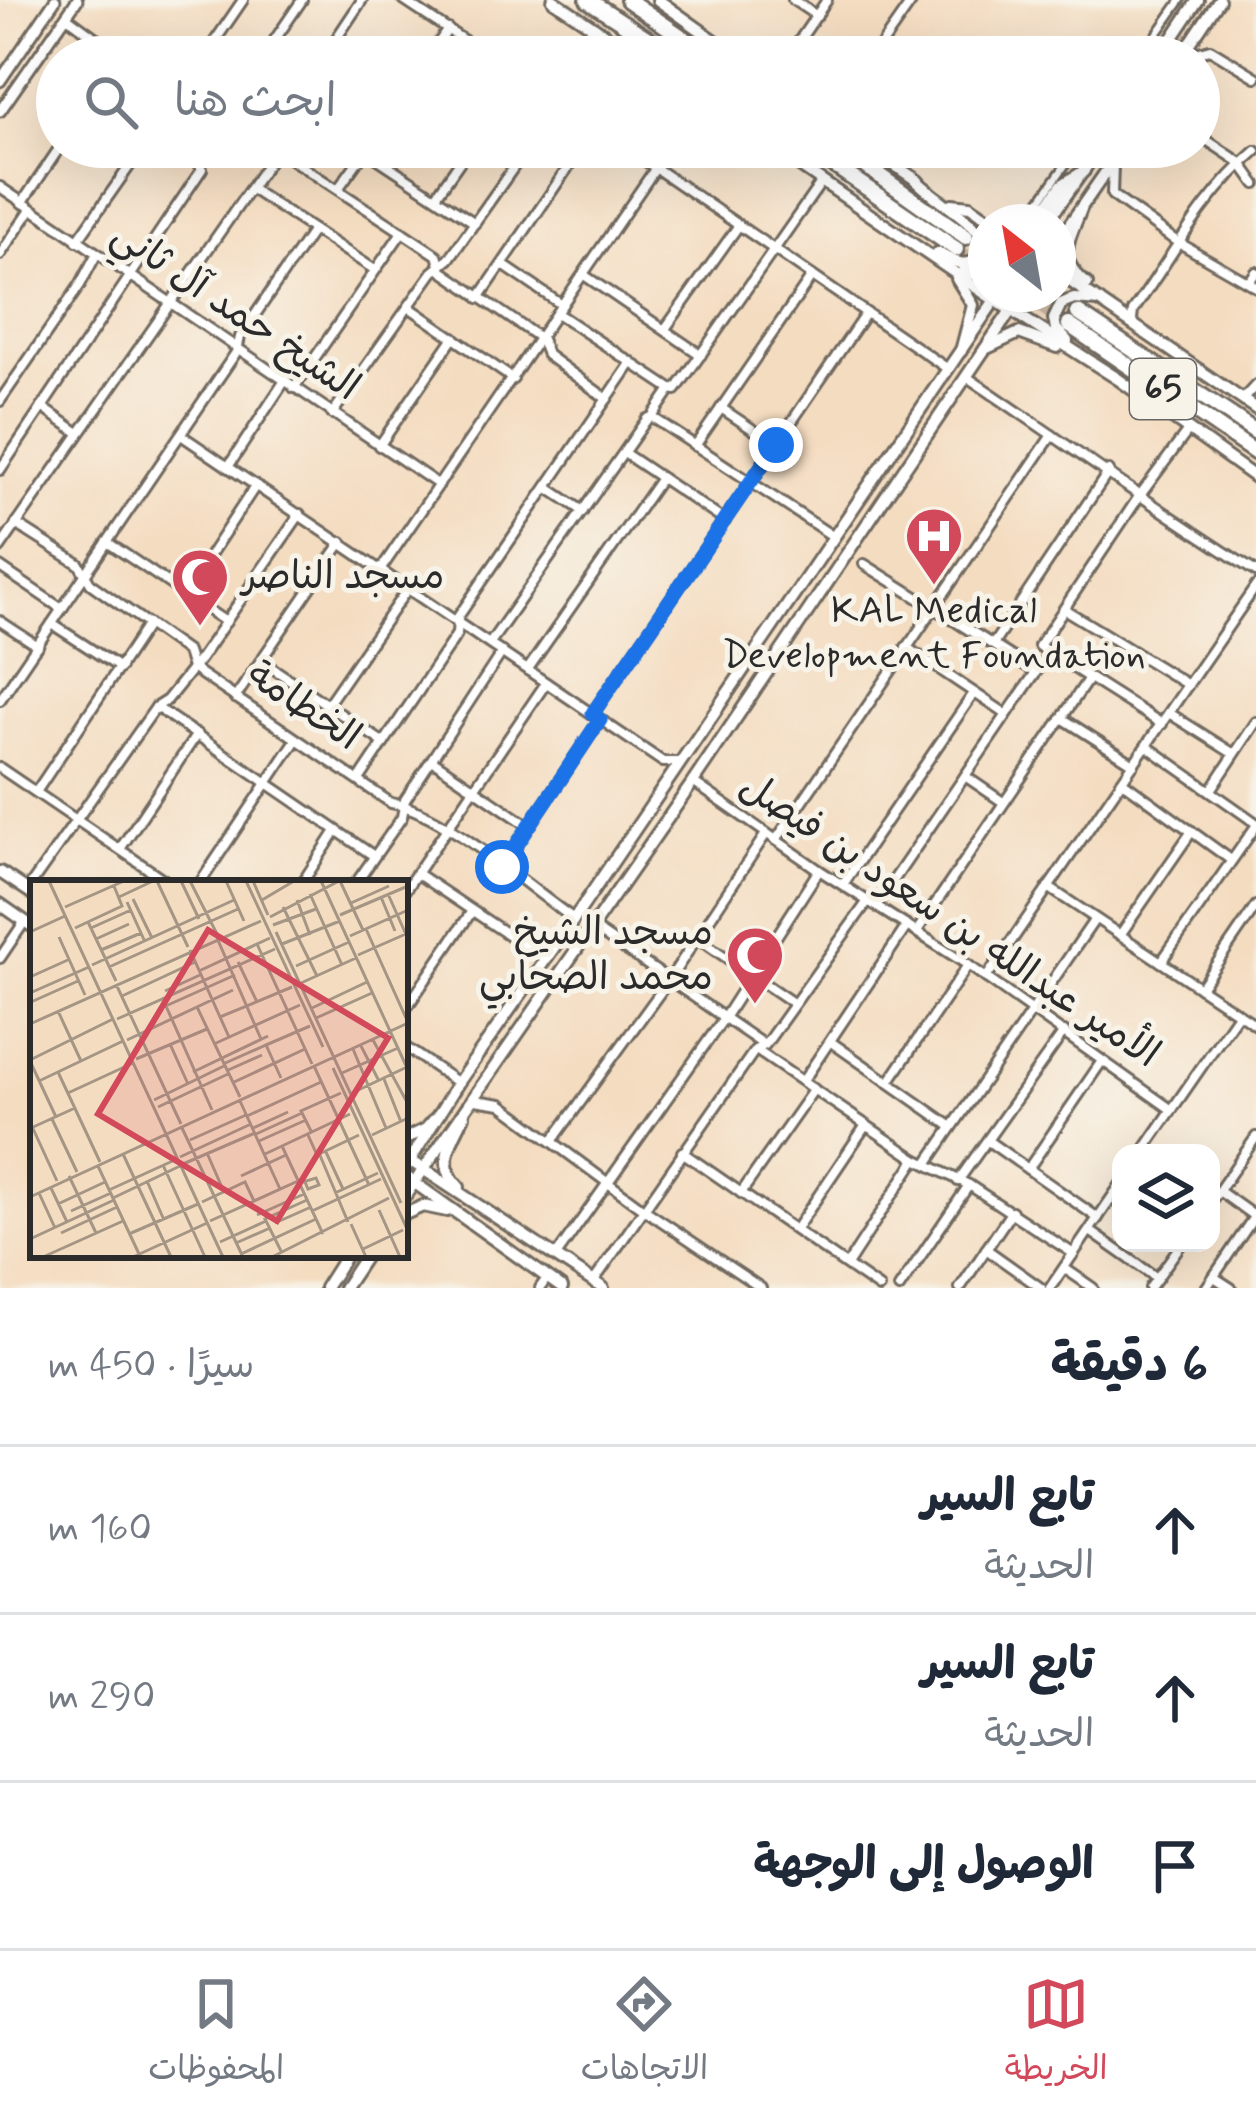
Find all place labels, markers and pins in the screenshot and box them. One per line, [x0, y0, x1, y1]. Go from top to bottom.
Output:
hospital icon: KAL Medical Development Foundation [903, 505, 965, 587]
mosque icon: مسجد الناصر [169, 546, 231, 628]
place label: مسجد الناصر [239, 552, 444, 603]
place label: KAL Medical Development Foundation [722, 586, 1146, 682]
place label: مسجد الشيخ محمد الصحابي [479, 908, 713, 1009]
mosque icon: مسجد الشيخ محمد الصحابي [724, 924, 786, 1006]

